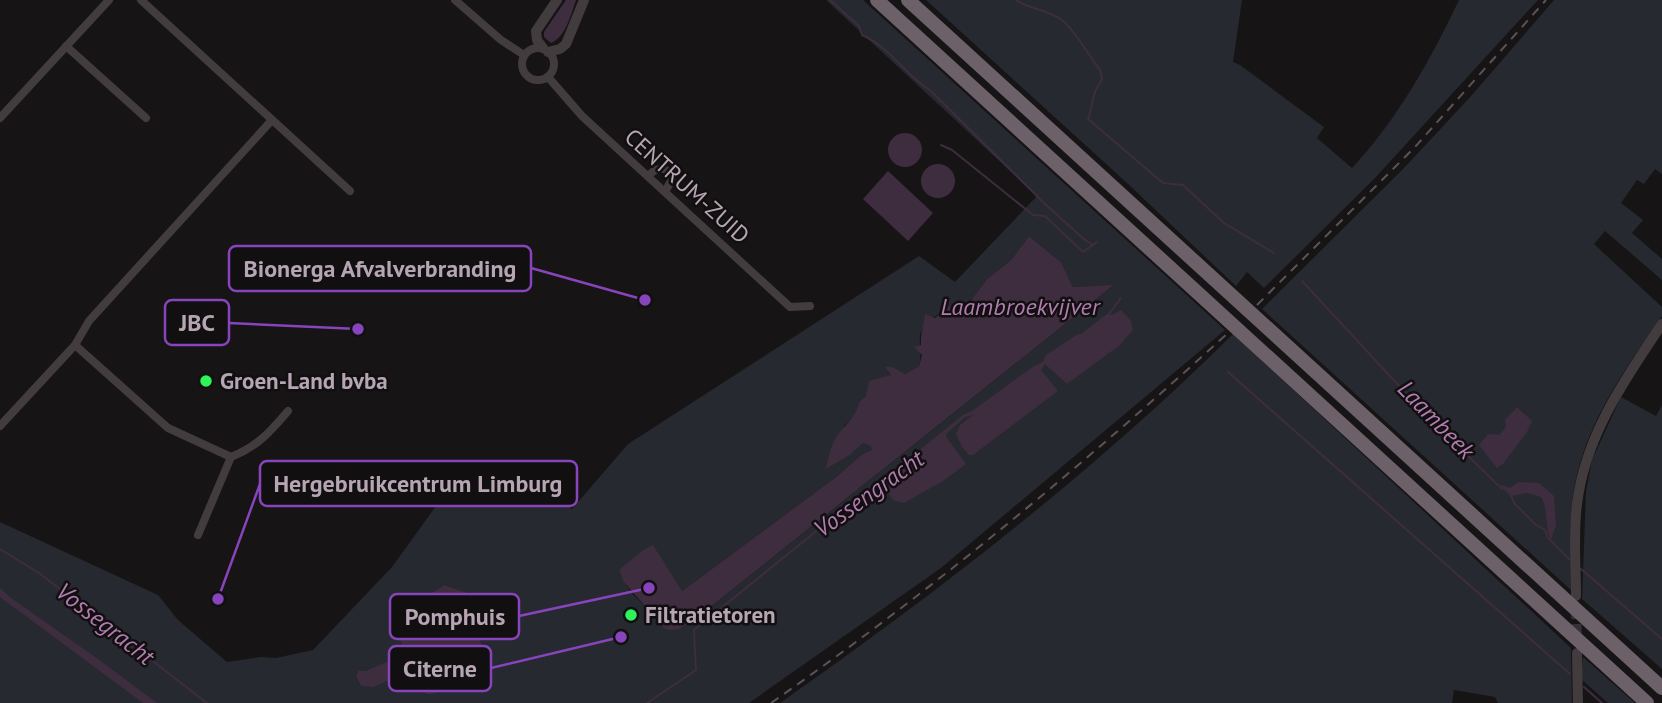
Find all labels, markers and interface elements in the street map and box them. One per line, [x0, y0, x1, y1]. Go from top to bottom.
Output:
street label: CENTRUM-ZUID [619, 122, 756, 249]
callout: Bionerga Afvalverbranding [229, 246, 531, 291]
text: Bionerga Afvalverbranding [244, 253, 516, 284]
water label: Laambroekvijver [941, 291, 1102, 322]
callout: JBC [165, 300, 229, 345]
text: JBC [178, 307, 215, 338]
place label: Groen-Land bvba [220, 366, 388, 395]
marker: Groen-Land bvba [198, 373, 214, 389]
water label: Laambeek [1391, 374, 1482, 467]
water label: Vossengracht [807, 442, 931, 544]
callout: Hergebruikcentrum Limburg [260, 461, 577, 506]
text: Hergebruikcentrum Limburg [274, 468, 562, 499]
water label: Vossegracht [50, 576, 162, 673]
callout: Pomphuis [390, 594, 519, 639]
place label: Filtratietoren [645, 600, 776, 629]
text: Pomphuis [405, 601, 505, 632]
marker: Filtratietoren [623, 607, 639, 623]
callout: Citerne [389, 646, 491, 691]
text: Citerne [403, 653, 477, 684]

